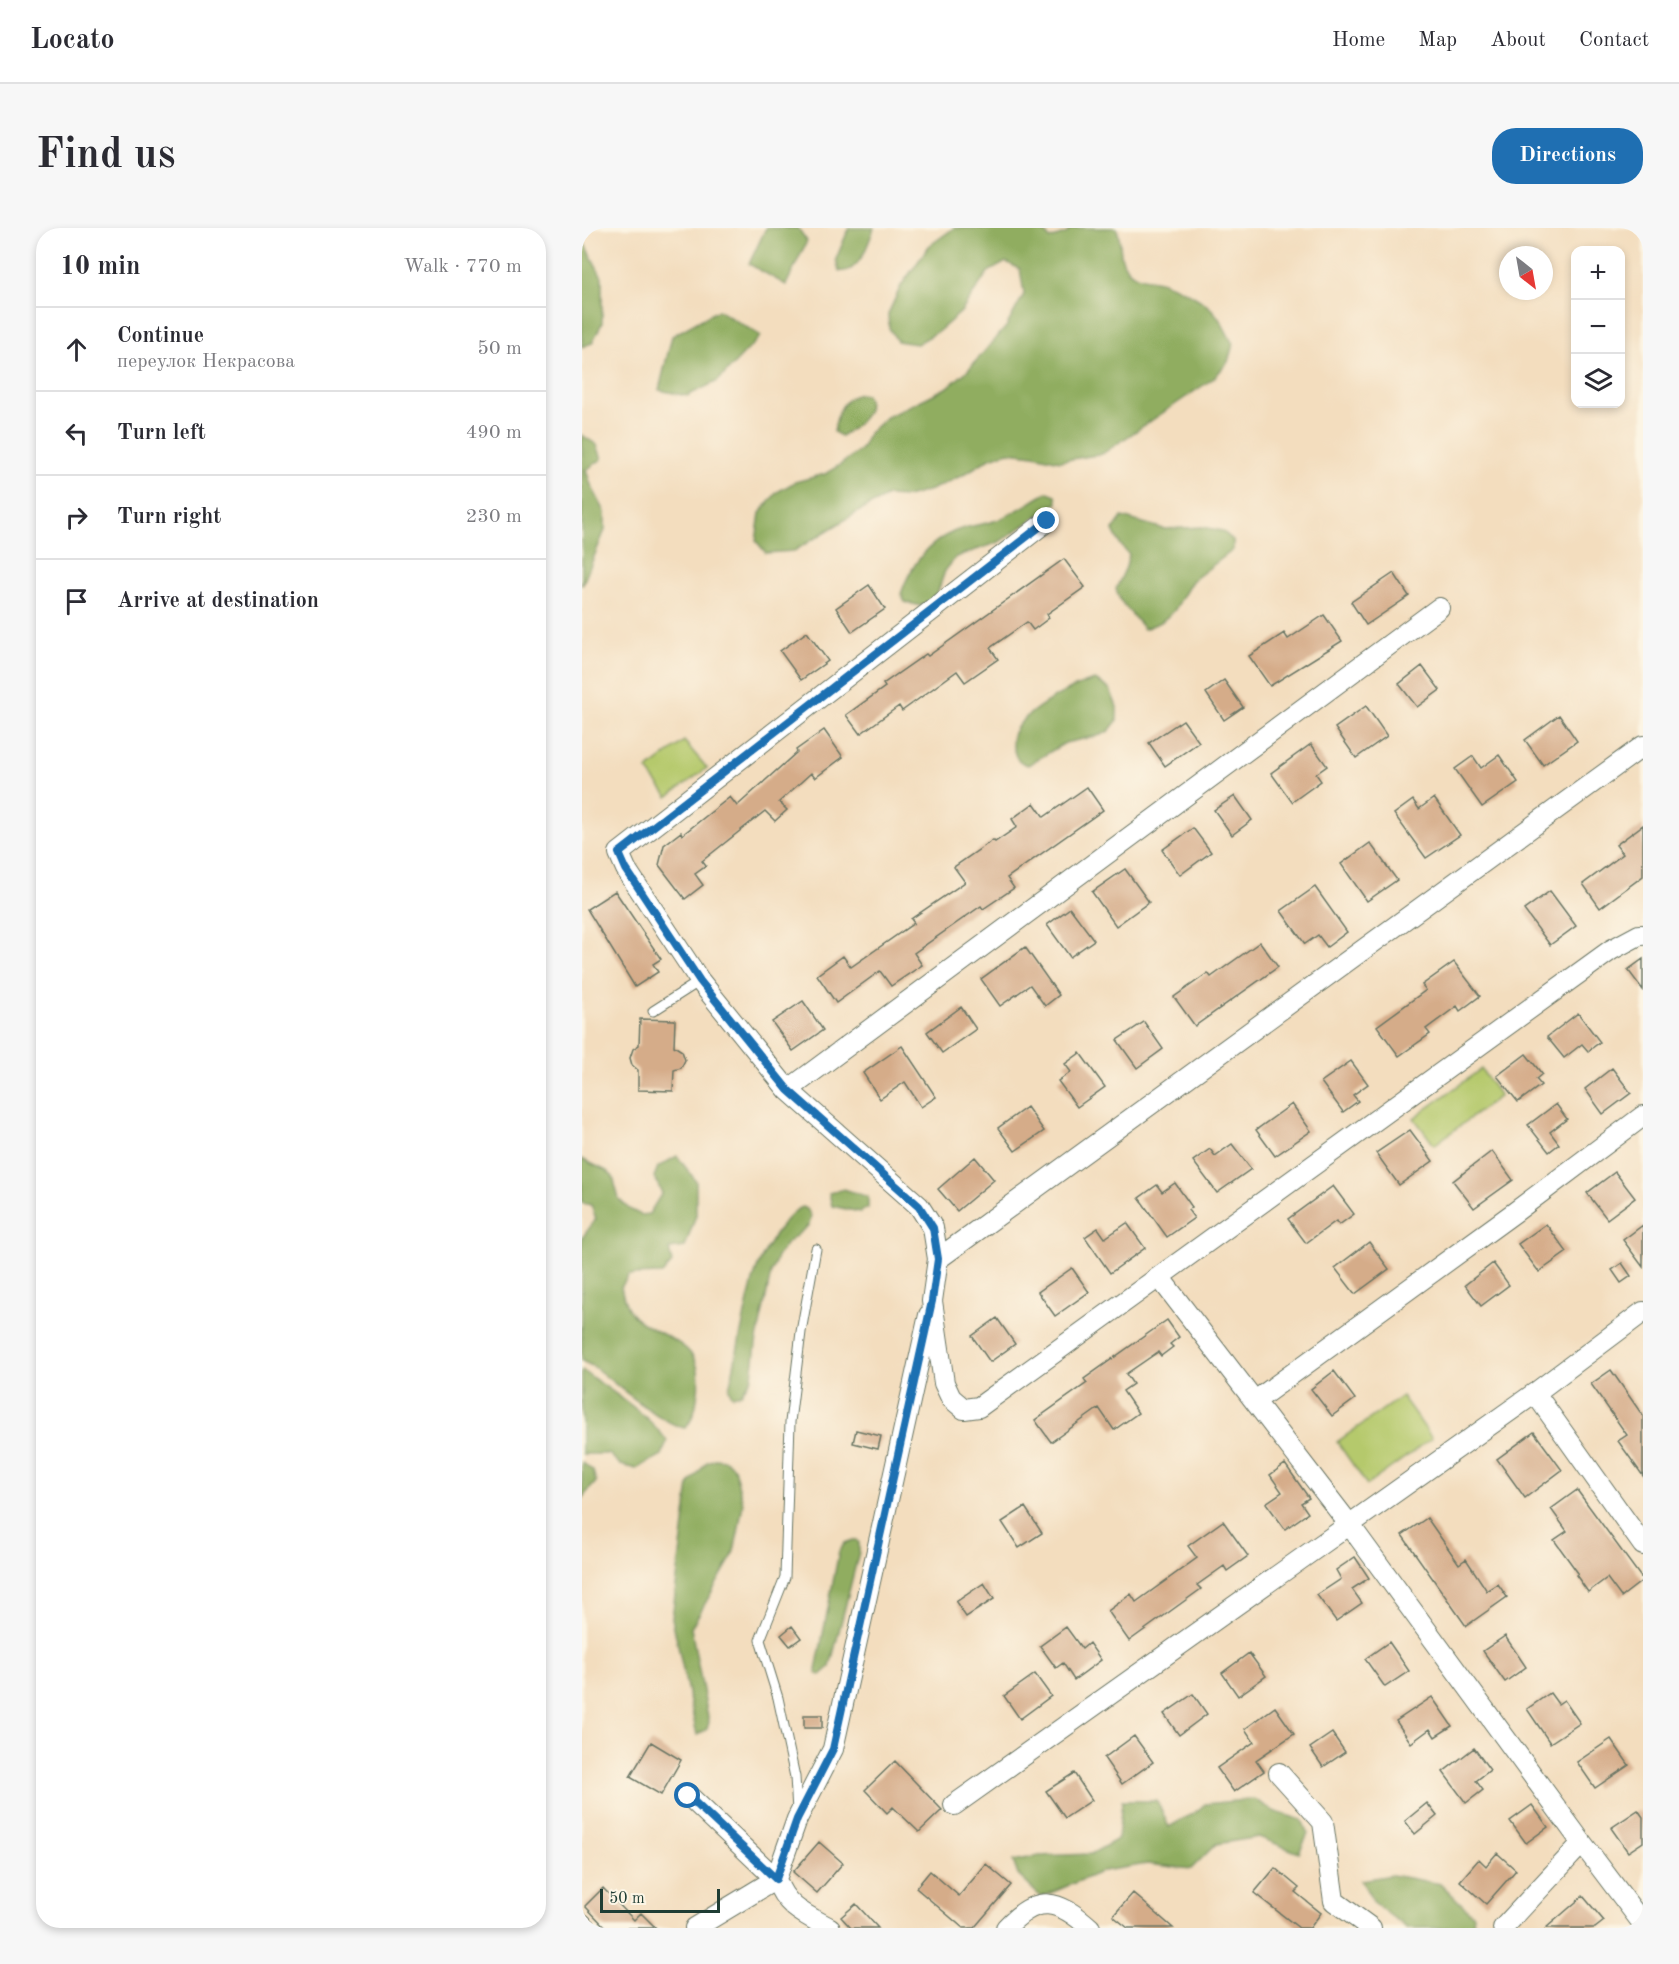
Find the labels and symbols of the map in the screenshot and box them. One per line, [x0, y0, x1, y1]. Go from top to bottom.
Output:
north arrow [1499, 246, 1553, 300]
route end [1033, 507, 1059, 533]
route start [674, 1782, 700, 1808]
scale bar [600, 1886, 720, 1914]

